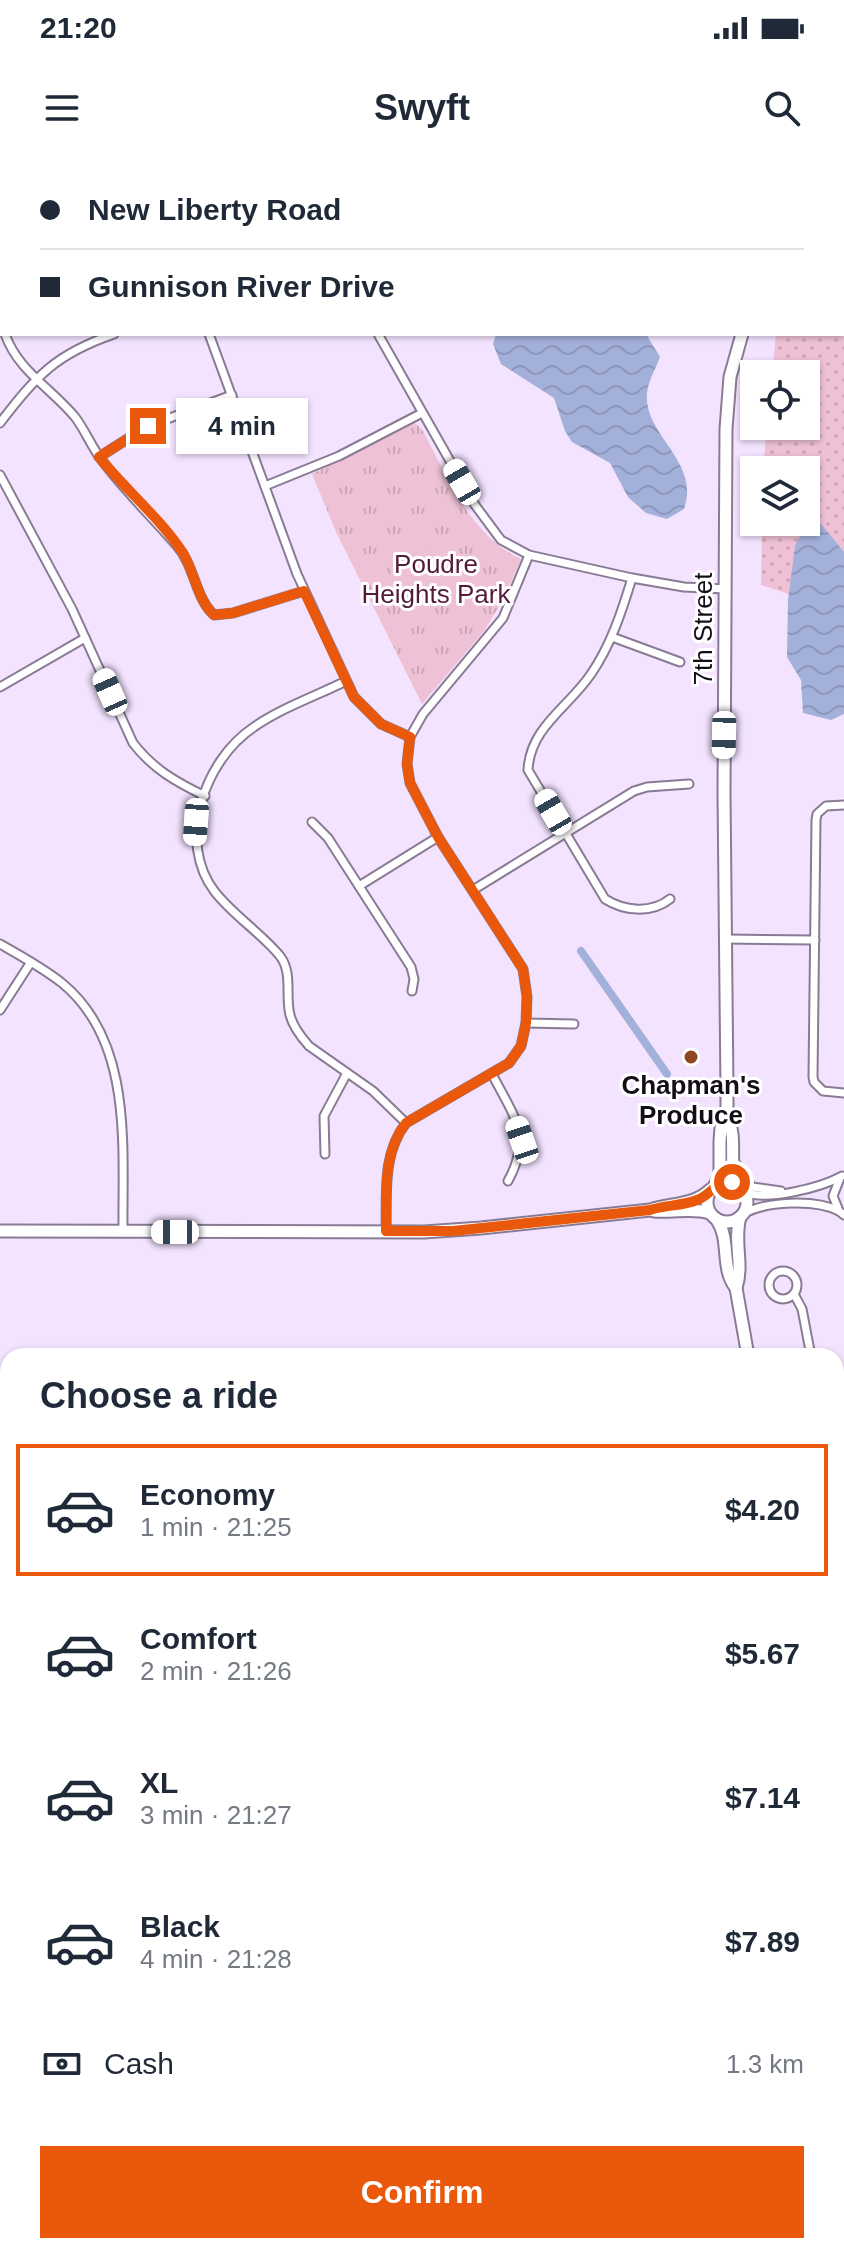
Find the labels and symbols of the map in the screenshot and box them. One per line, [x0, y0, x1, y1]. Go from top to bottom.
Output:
callout: 4 min [176, 398, 308, 454]
route end [130, 408, 166, 444]
car [440, 455, 484, 509]
park label: Poudre Heights Park [362, 549, 511, 609]
street label: 7th Street [688, 572, 718, 685]
car [89, 665, 131, 719]
car [712, 711, 736, 759]
car [531, 785, 575, 839]
car [182, 797, 210, 847]
marker: Chapman's Produce [682, 1048, 700, 1066]
place label: Chapman's Produce [621, 1070, 761, 1130]
car [503, 1113, 541, 1167]
route start [714, 1164, 750, 1200]
car [151, 1220, 199, 1244]

